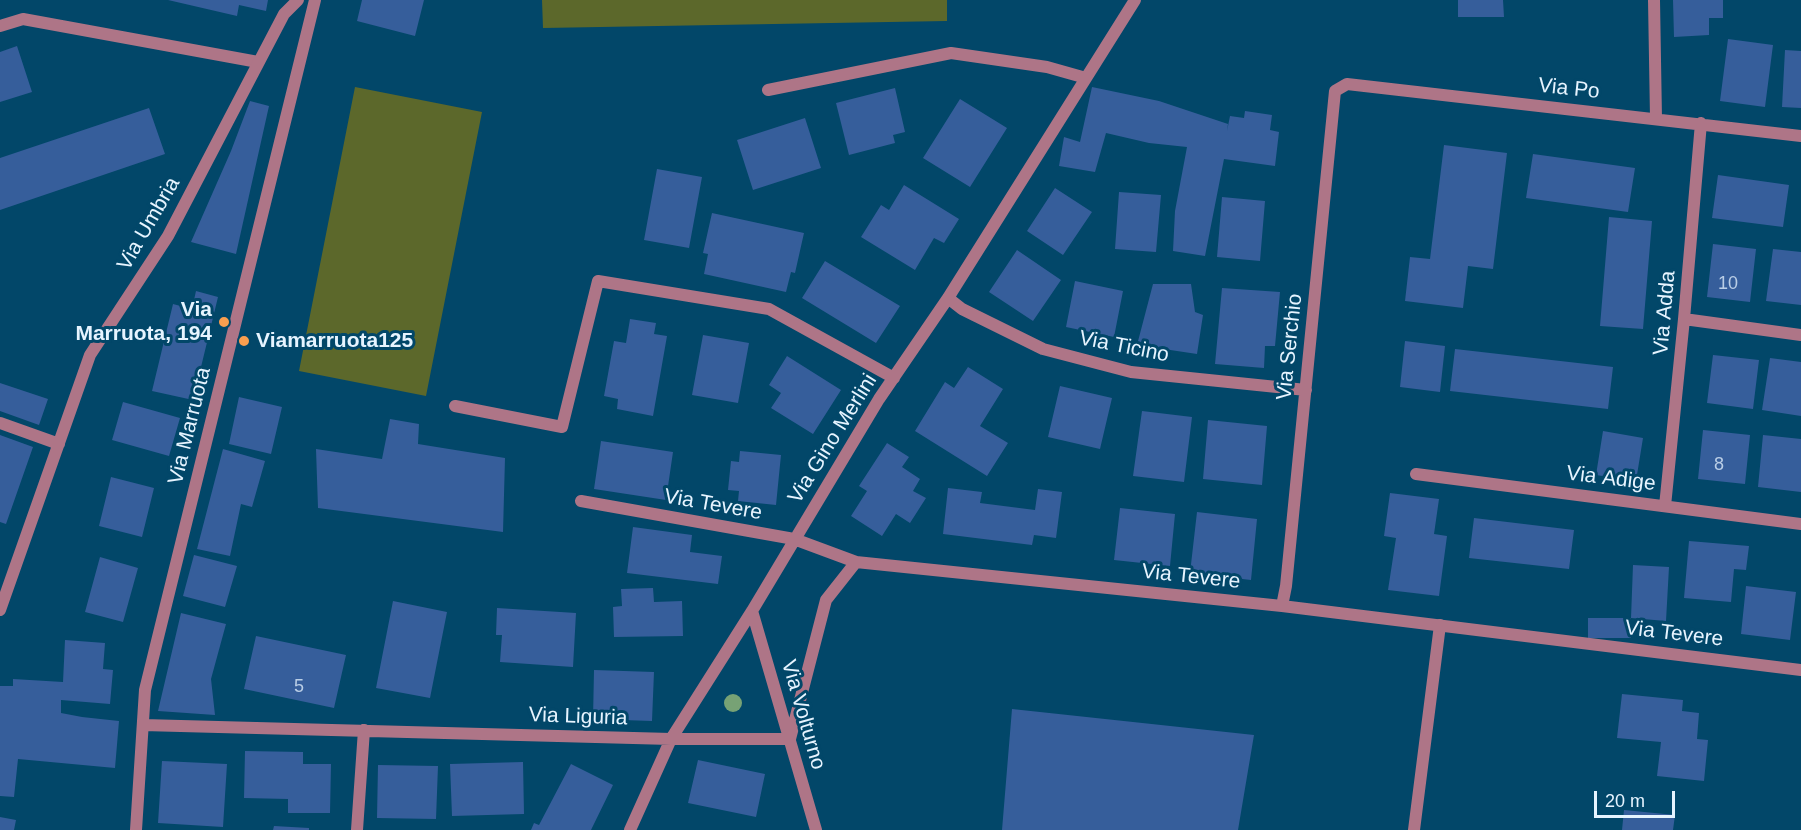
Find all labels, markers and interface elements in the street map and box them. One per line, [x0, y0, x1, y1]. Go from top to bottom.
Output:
street label: Via Po [1537, 73, 1601, 105]
street label: Via Umbria [112, 173, 186, 275]
street label: Via Adda [1649, 270, 1681, 356]
house number: 10 [1718, 273, 1738, 295]
street label: Via Serchio [1272, 292, 1308, 402]
place label: Via Marruota, 194 [75, 297, 212, 347]
marker: Via Marruota, 194 [217, 315, 231, 329]
street label: Via Ticino [1077, 326, 1171, 368]
place label: Viamarruota125 [256, 328, 413, 354]
marker: Viamarruota125 [237, 334, 251, 348]
street label: Via Marruota [163, 365, 217, 487]
street label: Via Gino Merlini [783, 370, 883, 508]
house number: 8 [1714, 454, 1724, 476]
street label: Via Adige [1565, 461, 1657, 497]
street label: Via Tevere [662, 484, 764, 526]
street label: Via Tevere [1141, 559, 1241, 595]
street label: Via Tevere [1623, 615, 1725, 653]
street label: Via Volturno [775, 657, 831, 773]
house number: 5 [294, 676, 304, 698]
street label: Via Liguria [528, 703, 628, 731]
scale bar [1597, 779, 1678, 817]
text: 20 m [1605, 791, 1645, 811]

